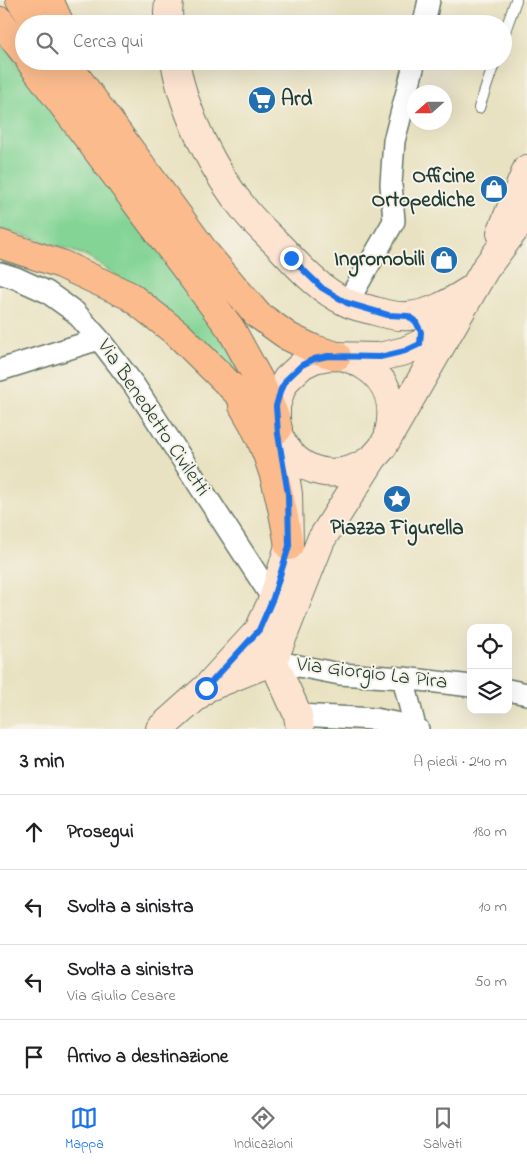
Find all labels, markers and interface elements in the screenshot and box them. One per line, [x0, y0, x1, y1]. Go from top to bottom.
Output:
search box [15, 15, 512, 70]
icon: search [33, 29, 61, 57]
text: Cerca qui [73, 29, 143, 56]
supermarket icon: Ard [247, 85, 277, 115]
place label: Ard [281, 85, 312, 115]
north arrow [407, 85, 452, 130]
place label: Officine Ortopediche [372, 162, 476, 216]
shop icon: Officine Ortopediche [479, 174, 509, 204]
place label: Ingromobili [334, 245, 425, 277]
shop icon: Ingromobili [429, 245, 459, 275]
route end [280, 247, 303, 270]
street label: Via Benedetto Civiletti [89, 332, 217, 503]
place icon: Piazza Figurella [382, 484, 412, 514]
place label: Piazza Figurella [330, 514, 464, 546]
map controls [467, 624, 512, 714]
button: locate [467, 624, 512, 669]
street label: Via Giorgio La Pira [294, 650, 449, 700]
button: layers [467, 669, 512, 714]
route start [195, 677, 218, 700]
text: 3 min [20, 747, 64, 777]
text: A piedi · 240 m [413, 750, 507, 774]
icon: ahead [20, 818, 48, 846]
text: Prosegui [67, 819, 134, 846]
text: 180 m [473, 820, 507, 844]
icon: left [20, 893, 48, 921]
text: Svolta a sinistra [67, 894, 194, 921]
text: 10 m [479, 895, 507, 919]
text: Svolta a sinistra [67, 957, 194, 984]
icon: left [20, 968, 48, 996]
text: 50 m [475, 970, 507, 994]
text: Via Giulio Cesare [67, 984, 176, 1008]
icon: arrive [20, 1043, 48, 1071]
text: Arrivo a destinazione [67, 1044, 228, 1071]
tab: Mappa [65, 1104, 104, 1155]
tab: Indicazioni [234, 1104, 293, 1155]
tab: Salvati [423, 1104, 462, 1155]

